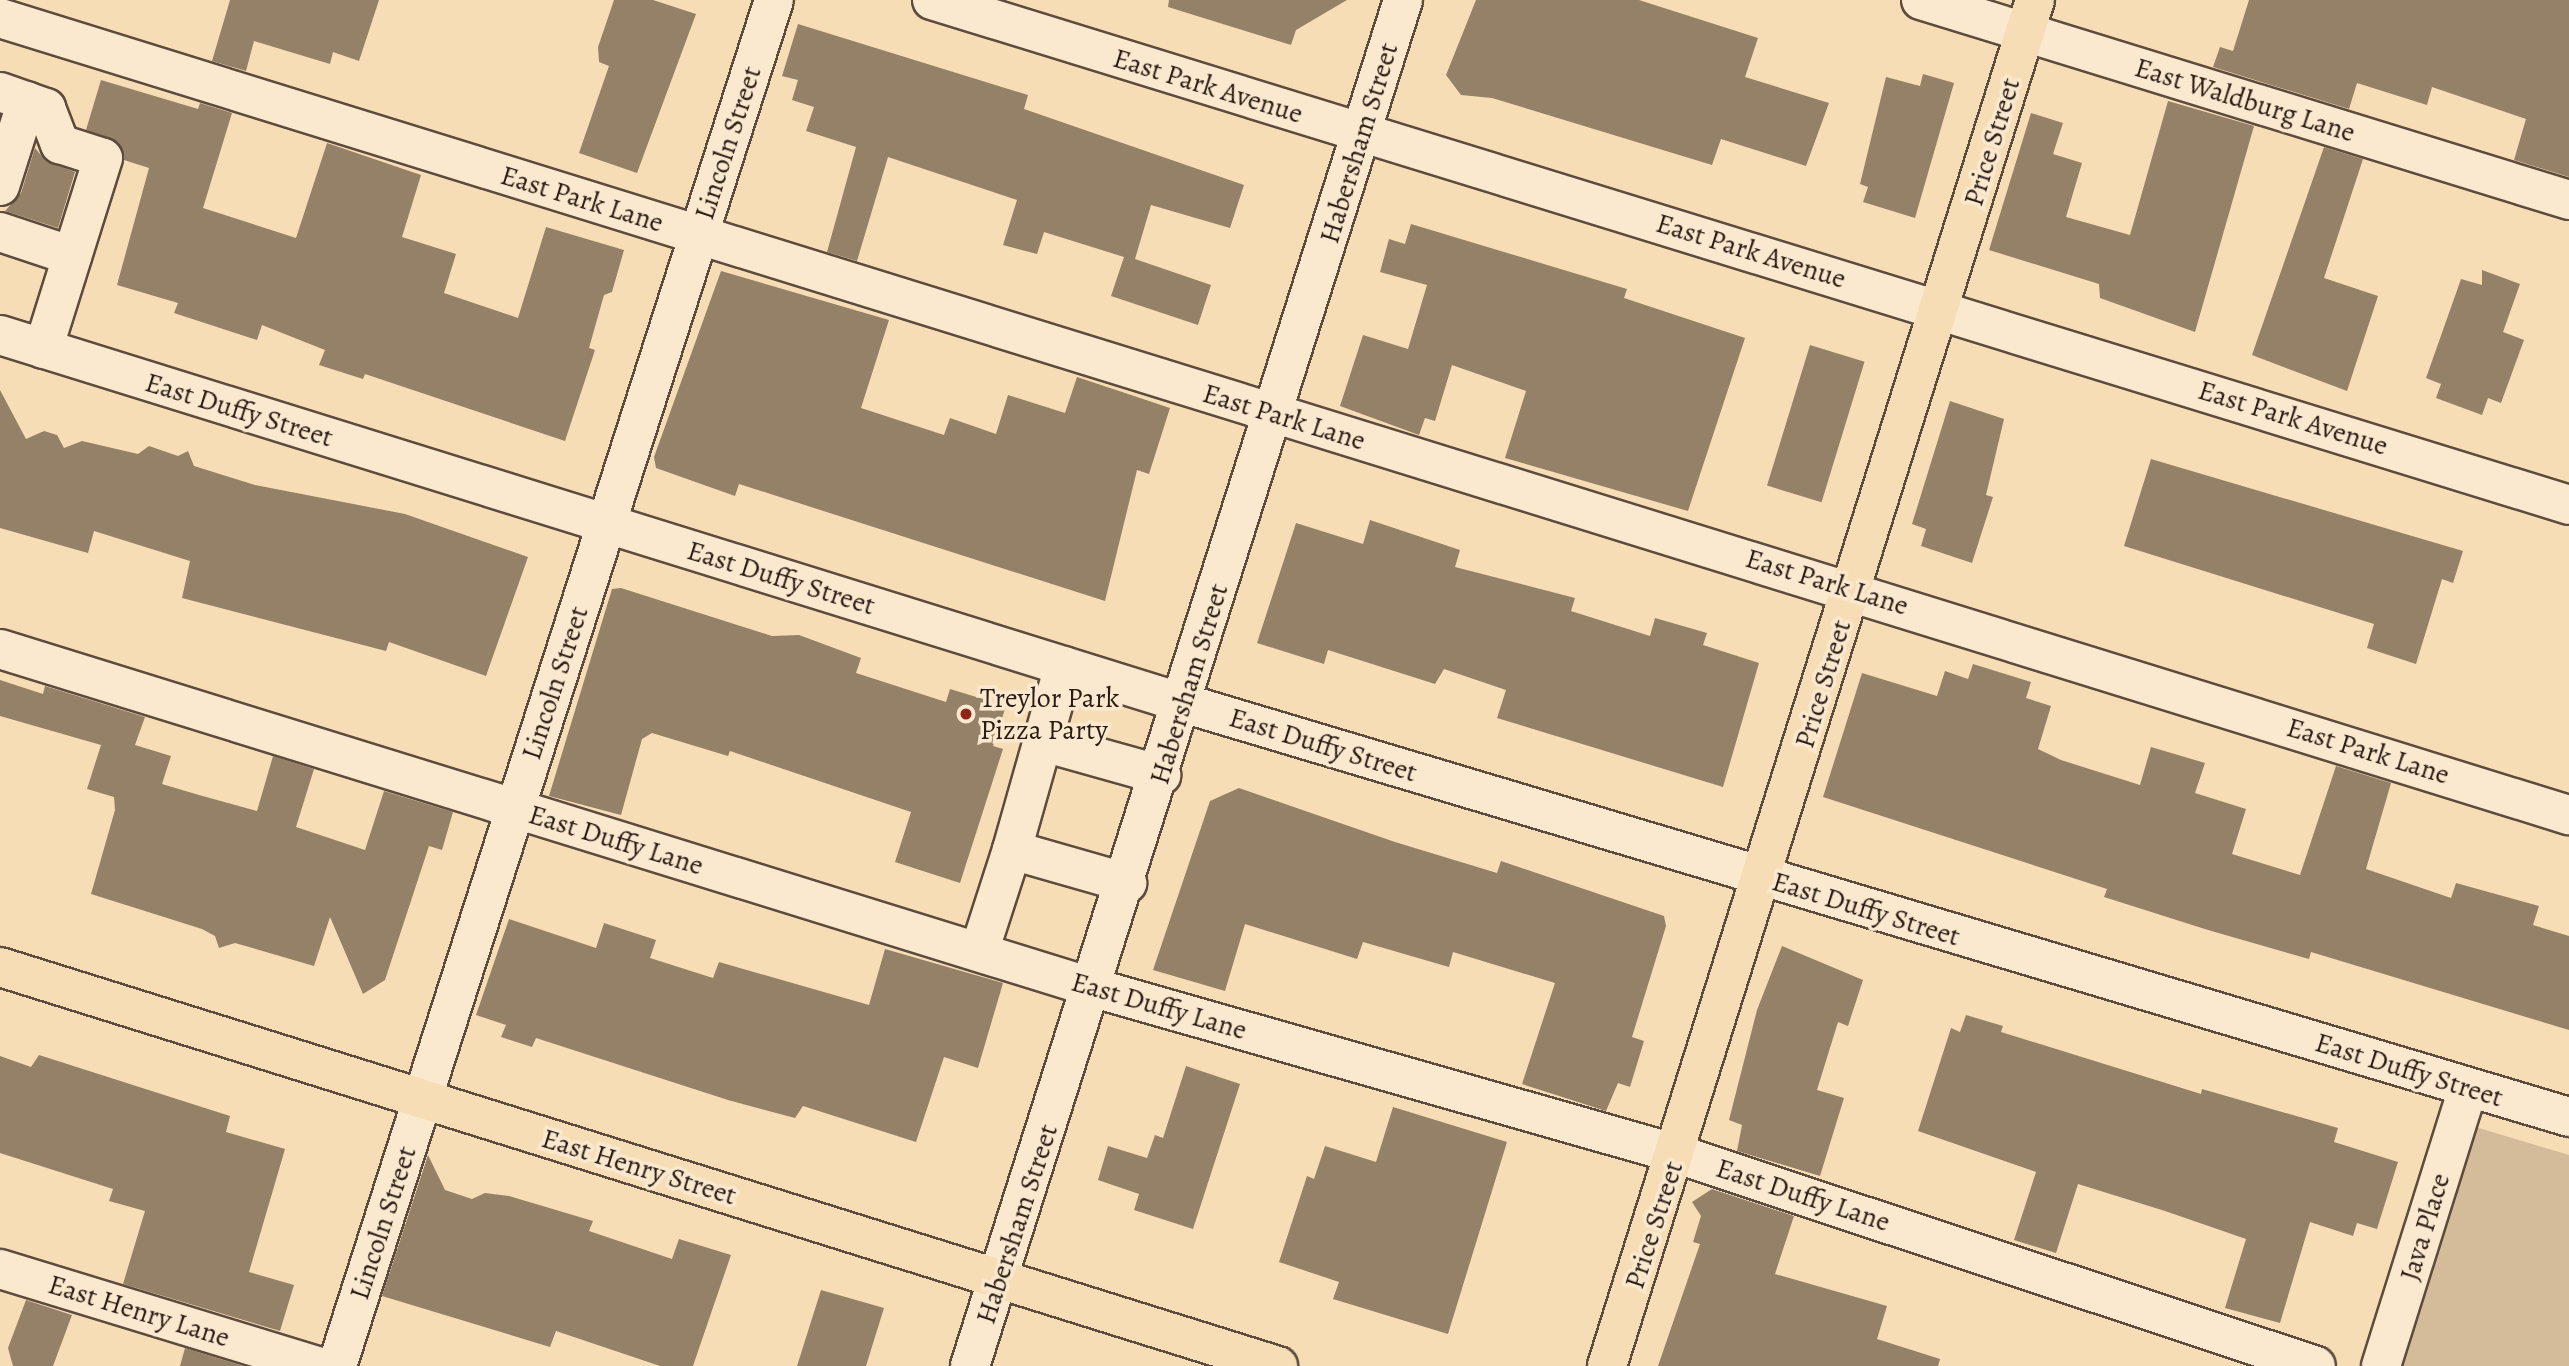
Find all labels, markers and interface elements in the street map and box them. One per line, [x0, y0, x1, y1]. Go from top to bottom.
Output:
street label: Habersham Street [1313, 39, 1405, 247]
street label: East Park Avenue [1109, 41, 1307, 131]
street label: East Waldburg Lane [2131, 51, 2359, 149]
street label: Lincoln Street [687, 62, 769, 224]
street label: Price Street [1957, 74, 2027, 210]
street label: East Park Lane [497, 158, 667, 240]
street label: East Park Avenue [1652, 206, 1850, 296]
street label: East Duffy Street [141, 366, 337, 454]
street label: East Park Avenue [2194, 373, 2392, 463]
street label: East Park Lane [1199, 376, 1369, 458]
street label: East Duffy Street [683, 534, 879, 622]
street label: East Park Lane [1742, 541, 1912, 623]
street label: Habersham Street [1143, 580, 1235, 788]
street label: Lincoln Street [514, 602, 596, 764]
street label: Price Street [1788, 616, 1858, 752]
place label: Treylor Park Pizza Party [980, 681, 1120, 747]
street label: East Duffy Street [1225, 701, 1421, 789]
marker: Treylor Park Pizza Party [958, 706, 974, 722]
street label: East Park Lane [2283, 710, 2453, 792]
street label: East Duffy Lane [525, 798, 707, 882]
street label: East Duffy Street [1768, 865, 1964, 953]
street label: East Duffy Lane [1068, 965, 1250, 1047]
street label: East Duffy Street [2311, 1026, 2507, 1114]
street label: Habersham Street [969, 1120, 1065, 1328]
street label: East Henry Street [538, 1121, 740, 1213]
street label: Lincoln Street [342, 1142, 424, 1304]
street label: East Duffy Lane [1712, 1151, 1894, 1239]
street label: Price Street [1618, 1157, 1690, 1293]
street label: Java Place [2393, 1169, 2457, 1285]
street label: East Henry Lane [44, 1267, 234, 1355]

